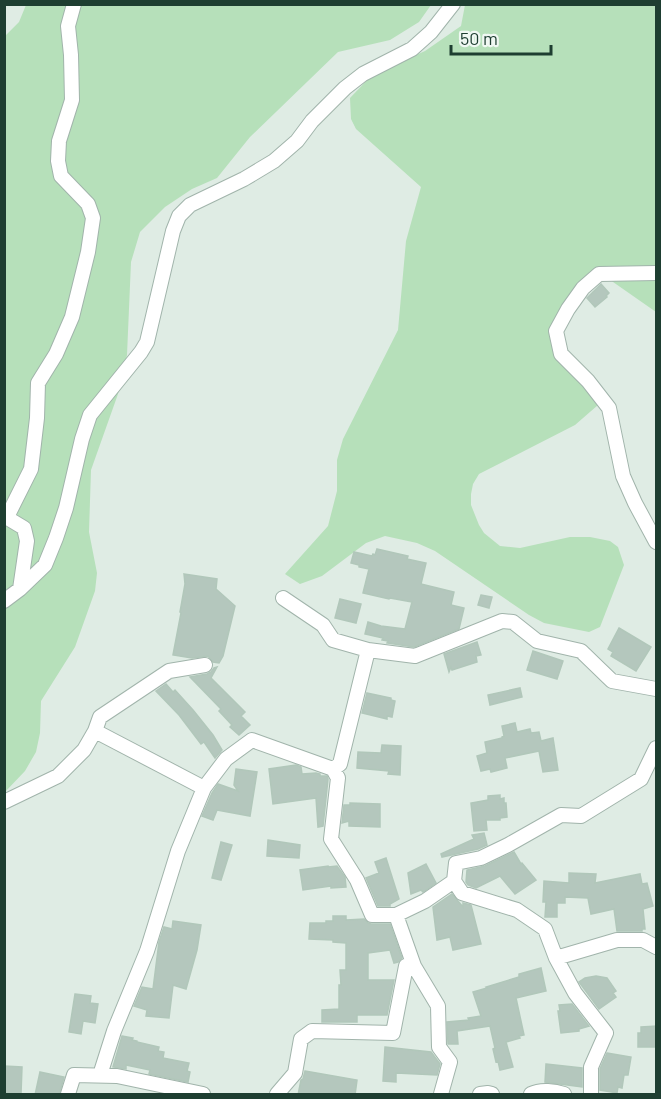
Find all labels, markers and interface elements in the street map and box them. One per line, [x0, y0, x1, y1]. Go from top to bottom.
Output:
scale bar [451, 18, 552, 56]
text: 50 m [460, 27, 498, 49]

